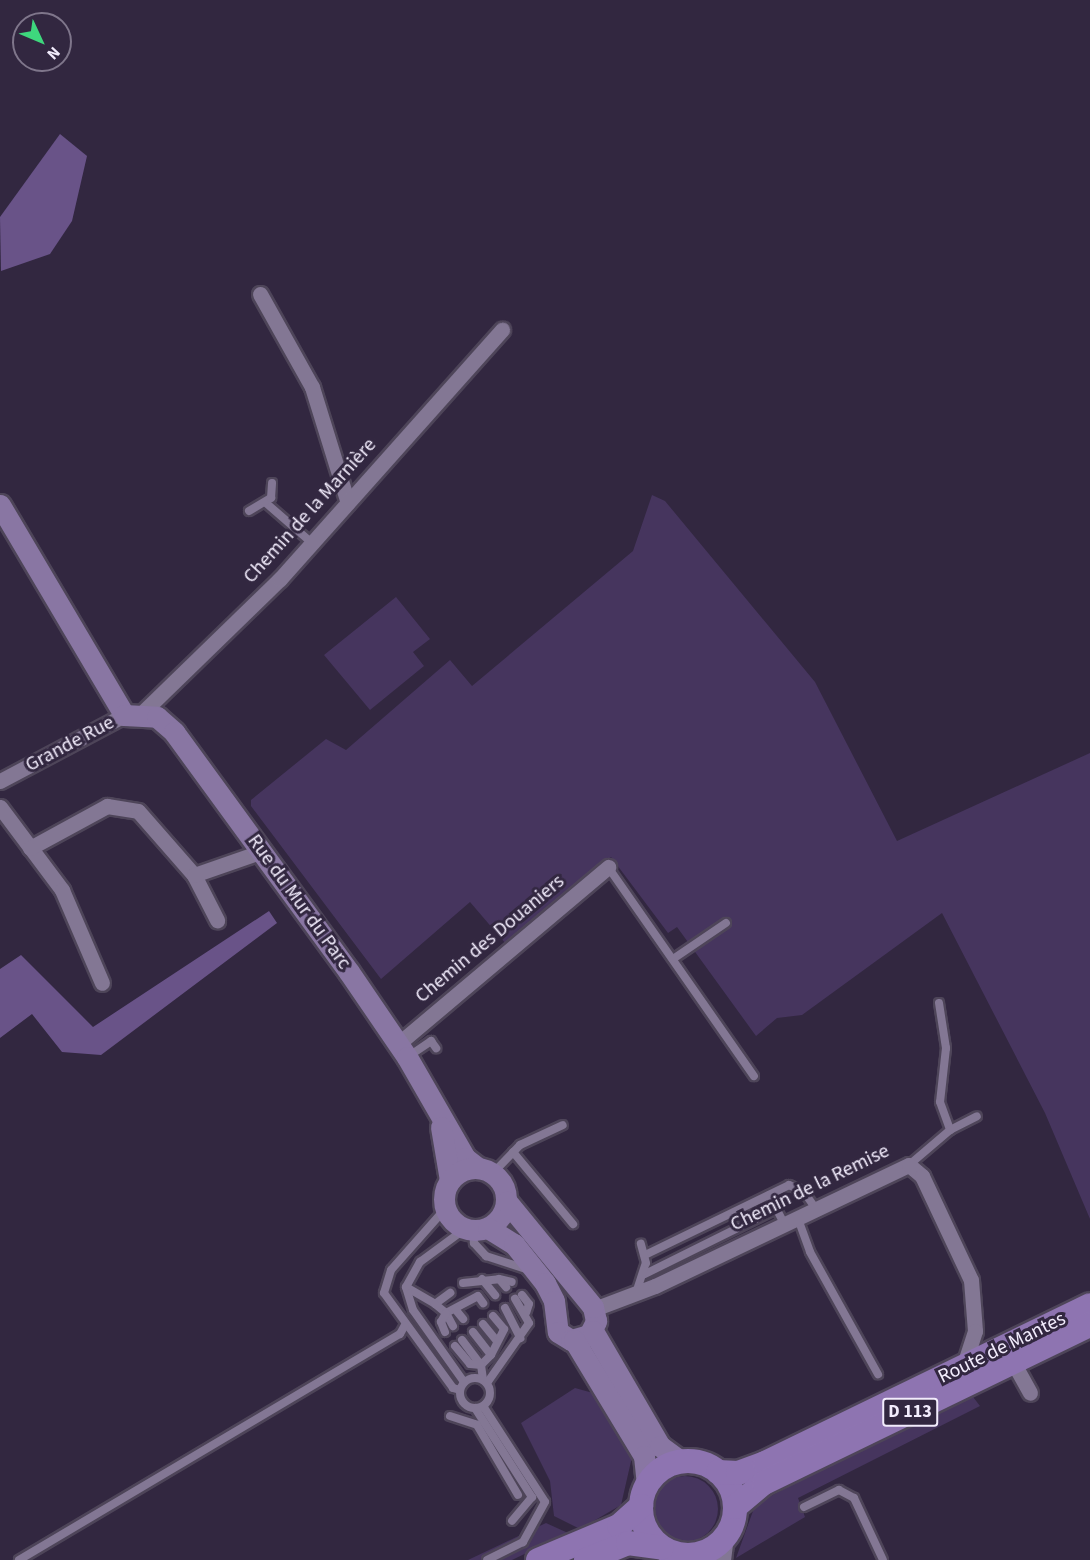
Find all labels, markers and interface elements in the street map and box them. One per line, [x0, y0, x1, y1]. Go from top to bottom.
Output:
north arrow [12, 12, 72, 72]
text: N [42, 42, 65, 65]
street label: Chemin de la Marnière [239, 434, 381, 588]
street label: Grande Rue [22, 711, 118, 777]
street label: Rue du Mur du Parc [242, 830, 356, 974]
street label: Chemin des Douaniers [411, 870, 569, 1008]
street label: Chemin de la Remise [727, 1139, 893, 1237]
street label: Route de Mantes [934, 1307, 1070, 1389]
road number: D 113 [882, 1397, 938, 1427]

